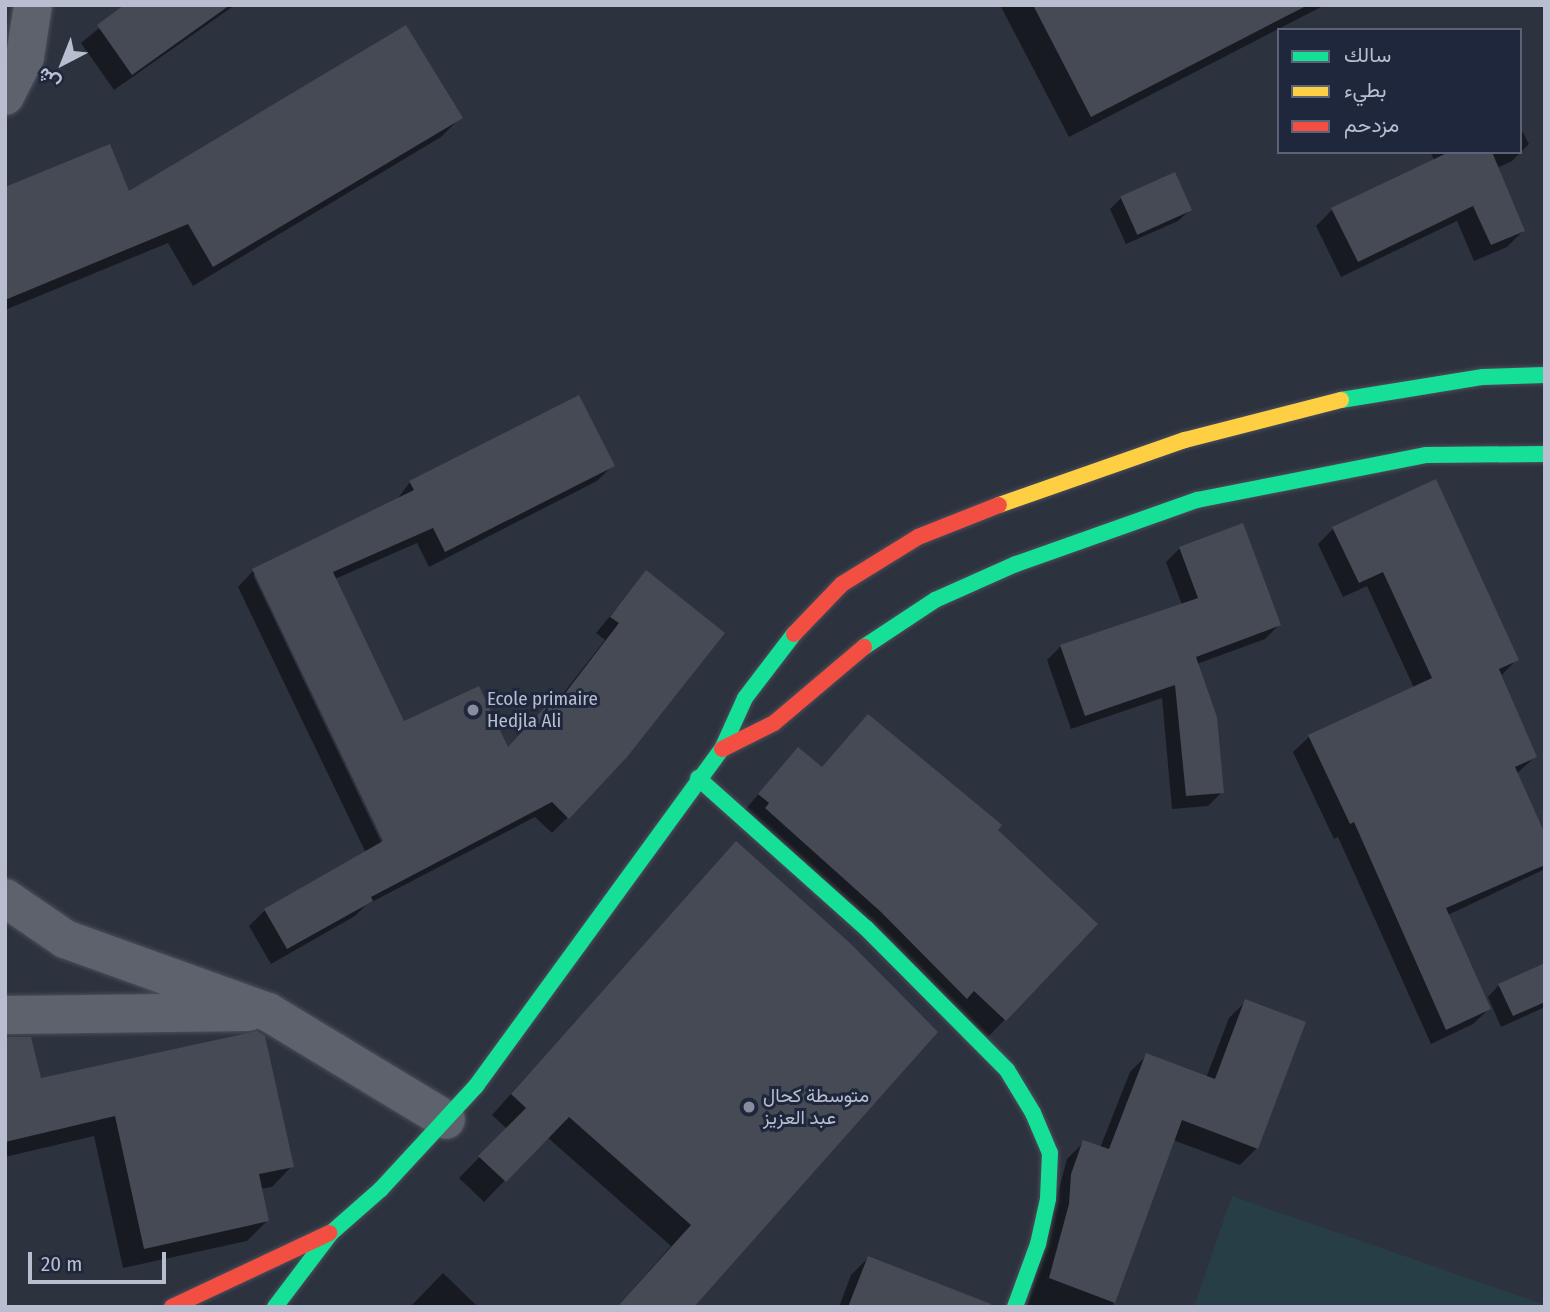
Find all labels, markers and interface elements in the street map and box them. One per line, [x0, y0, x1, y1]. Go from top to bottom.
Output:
north arrow [28, 28, 98, 98]
legend [1277, 28, 1522, 154]
text: سالك [1344, 42, 1391, 68]
text: ش [32, 63, 65, 95]
text: بطيء [1344, 77, 1387, 103]
text: مزدحم [1344, 112, 1399, 138]
place label: Ecole primaire Hedjla Ali [487, 688, 598, 732]
marker: Ecole primaire Hedjla Ali [465, 702, 481, 718]
place label: متوسطة كحال عبد العزيز [763, 1085, 869, 1129]
marker: متوسطة كحال عبد العزيز [741, 1099, 757, 1115]
scale bar [32, 1238, 170, 1282]
text: 20 m [41, 1251, 82, 1277]

